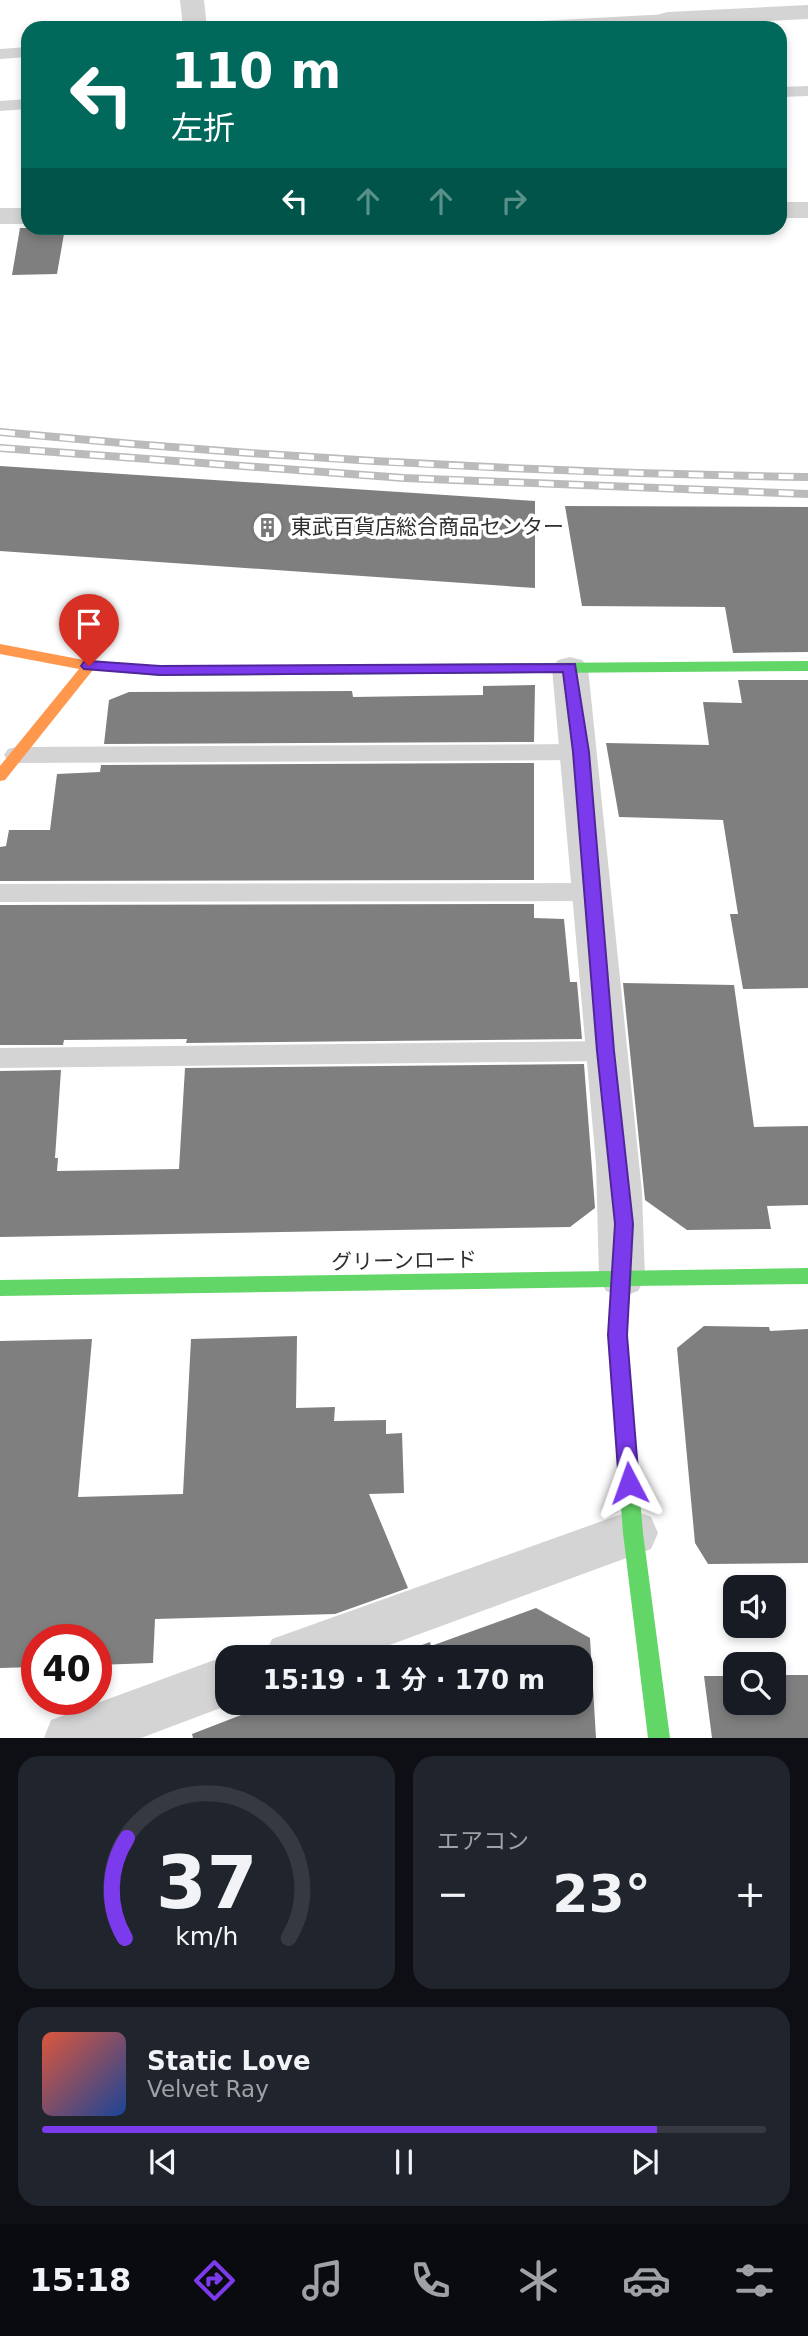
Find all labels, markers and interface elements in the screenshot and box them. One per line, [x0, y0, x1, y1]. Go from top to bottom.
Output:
text: 110 m [171, 43, 341, 100]
icon: left [56, 49, 147, 140]
text: 左折 [171, 109, 235, 147]
icon: left [276, 182, 314, 220]
icon: ahead [349, 182, 387, 220]
icon: ahead [422, 182, 460, 220]
icon: right [495, 182, 533, 220]
building icon: 東武百貨店総合商品センター [251, 510, 285, 544]
place label: 東武百貨店総合商品センター [291, 515, 564, 539]
pin [59, 594, 119, 666]
icon: arrive [70, 605, 108, 643]
street label: グリーンロード [331, 1248, 477, 1274]
position arrow [592, 1446, 666, 1520]
map controls [723, 1575, 786, 1715]
button: sound [723, 1575, 786, 1638]
speed limit sign: 40 [21, 1624, 112, 1715]
button: search [723, 1652, 786, 1715]
text: 15:19 · 1 分 · 170 m [263, 1665, 545, 1695]
text: エアコン [437, 1828, 529, 1854]
text: 37 [156, 1841, 257, 1926]
text: 23° [552, 1864, 651, 1924]
text: − [437, 1872, 469, 1916]
text: + [734, 1872, 766, 1916]
text: km/h [175, 1922, 238, 1951]
text: Static Love [147, 2046, 311, 2076]
text: Velvet Ray [147, 2076, 269, 2102]
icon: previous [144, 2143, 182, 2181]
icon: pause [385, 2143, 423, 2181]
icon: next [626, 2143, 664, 2181]
icon: directions [190, 2256, 239, 2305]
icon: music [298, 2256, 347, 2305]
icon: phone [406, 2256, 455, 2305]
icon: climate [514, 2256, 563, 2305]
icon: car [622, 2256, 671, 2305]
icon: filters [730, 2256, 779, 2305]
text: 15:18 [29, 2261, 131, 2299]

